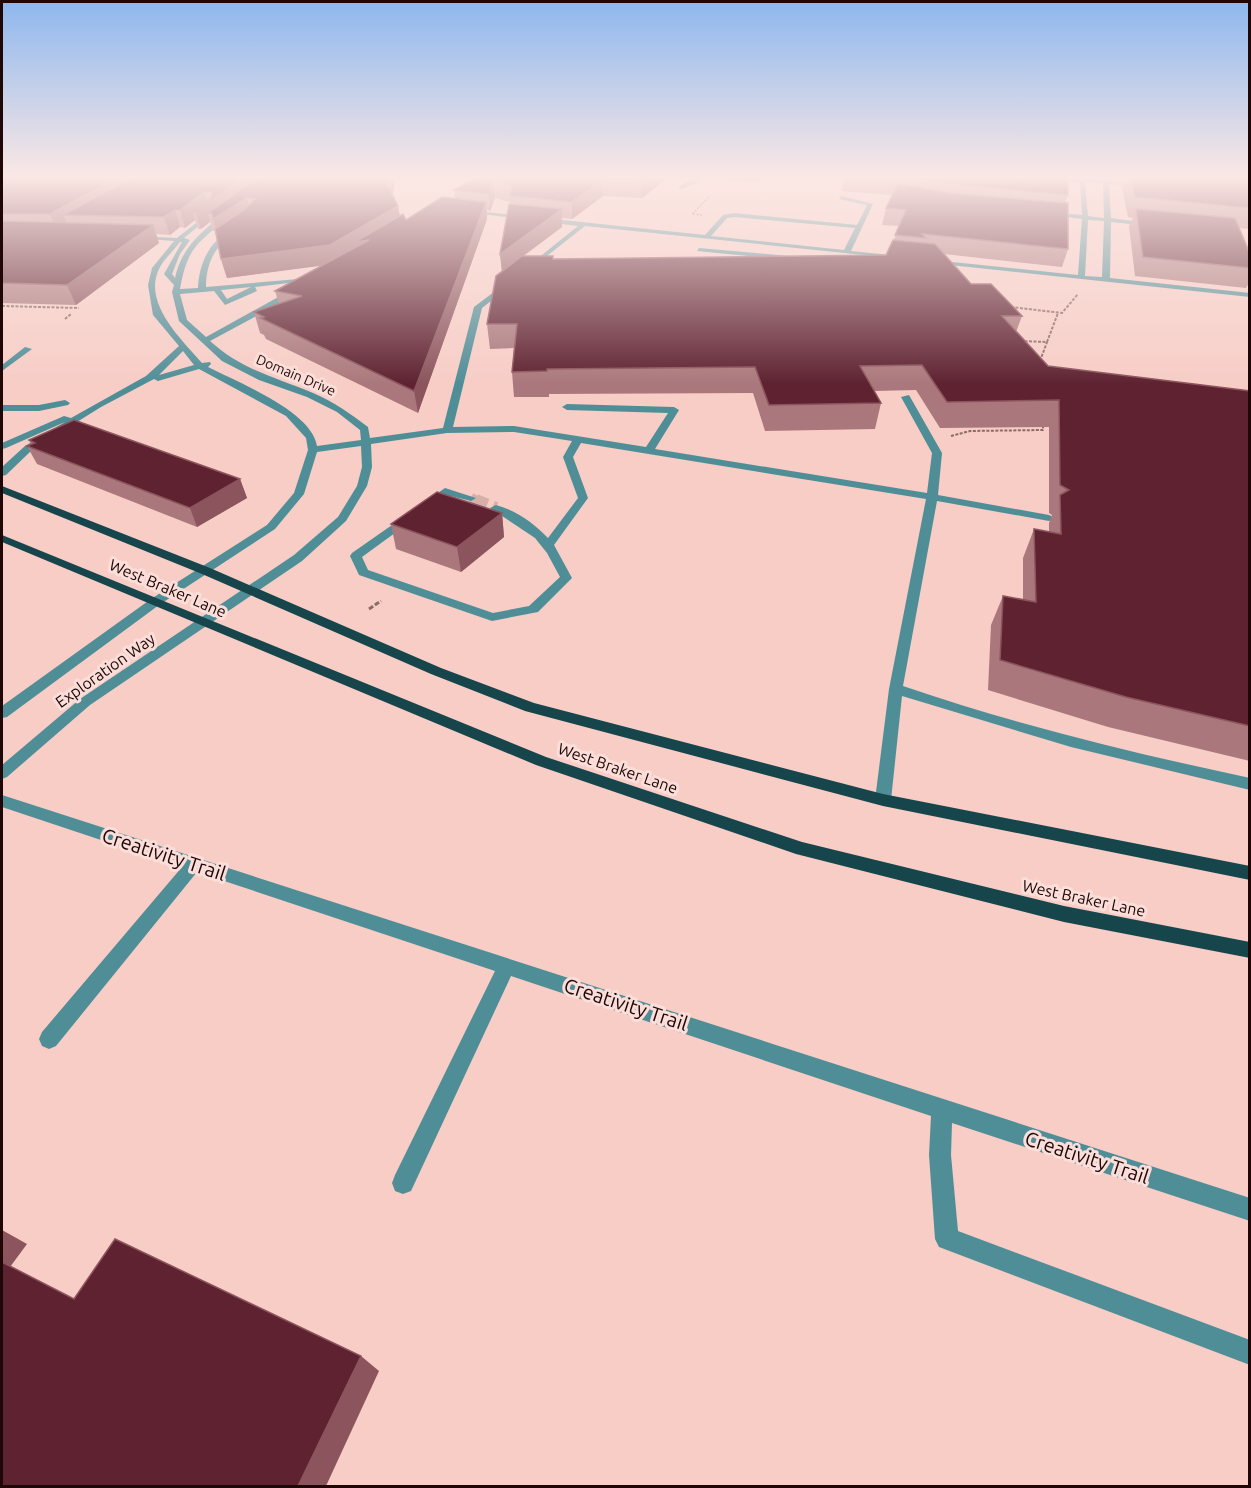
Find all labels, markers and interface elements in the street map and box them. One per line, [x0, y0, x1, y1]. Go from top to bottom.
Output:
street label: Domain Drive [254, 351, 338, 399]
street label: West Braker Lane [107, 555, 229, 621]
street label: Exploration Way [52, 629, 158, 711]
street label: West Braker Lane [556, 739, 680, 797]
street label: Creativity Trail [99, 823, 229, 885]
street label: West Braker Lane [1021, 876, 1147, 920]
street label: Creativity Trail [561, 973, 691, 1035]
street label: Creativity Trail [1022, 1126, 1152, 1188]

